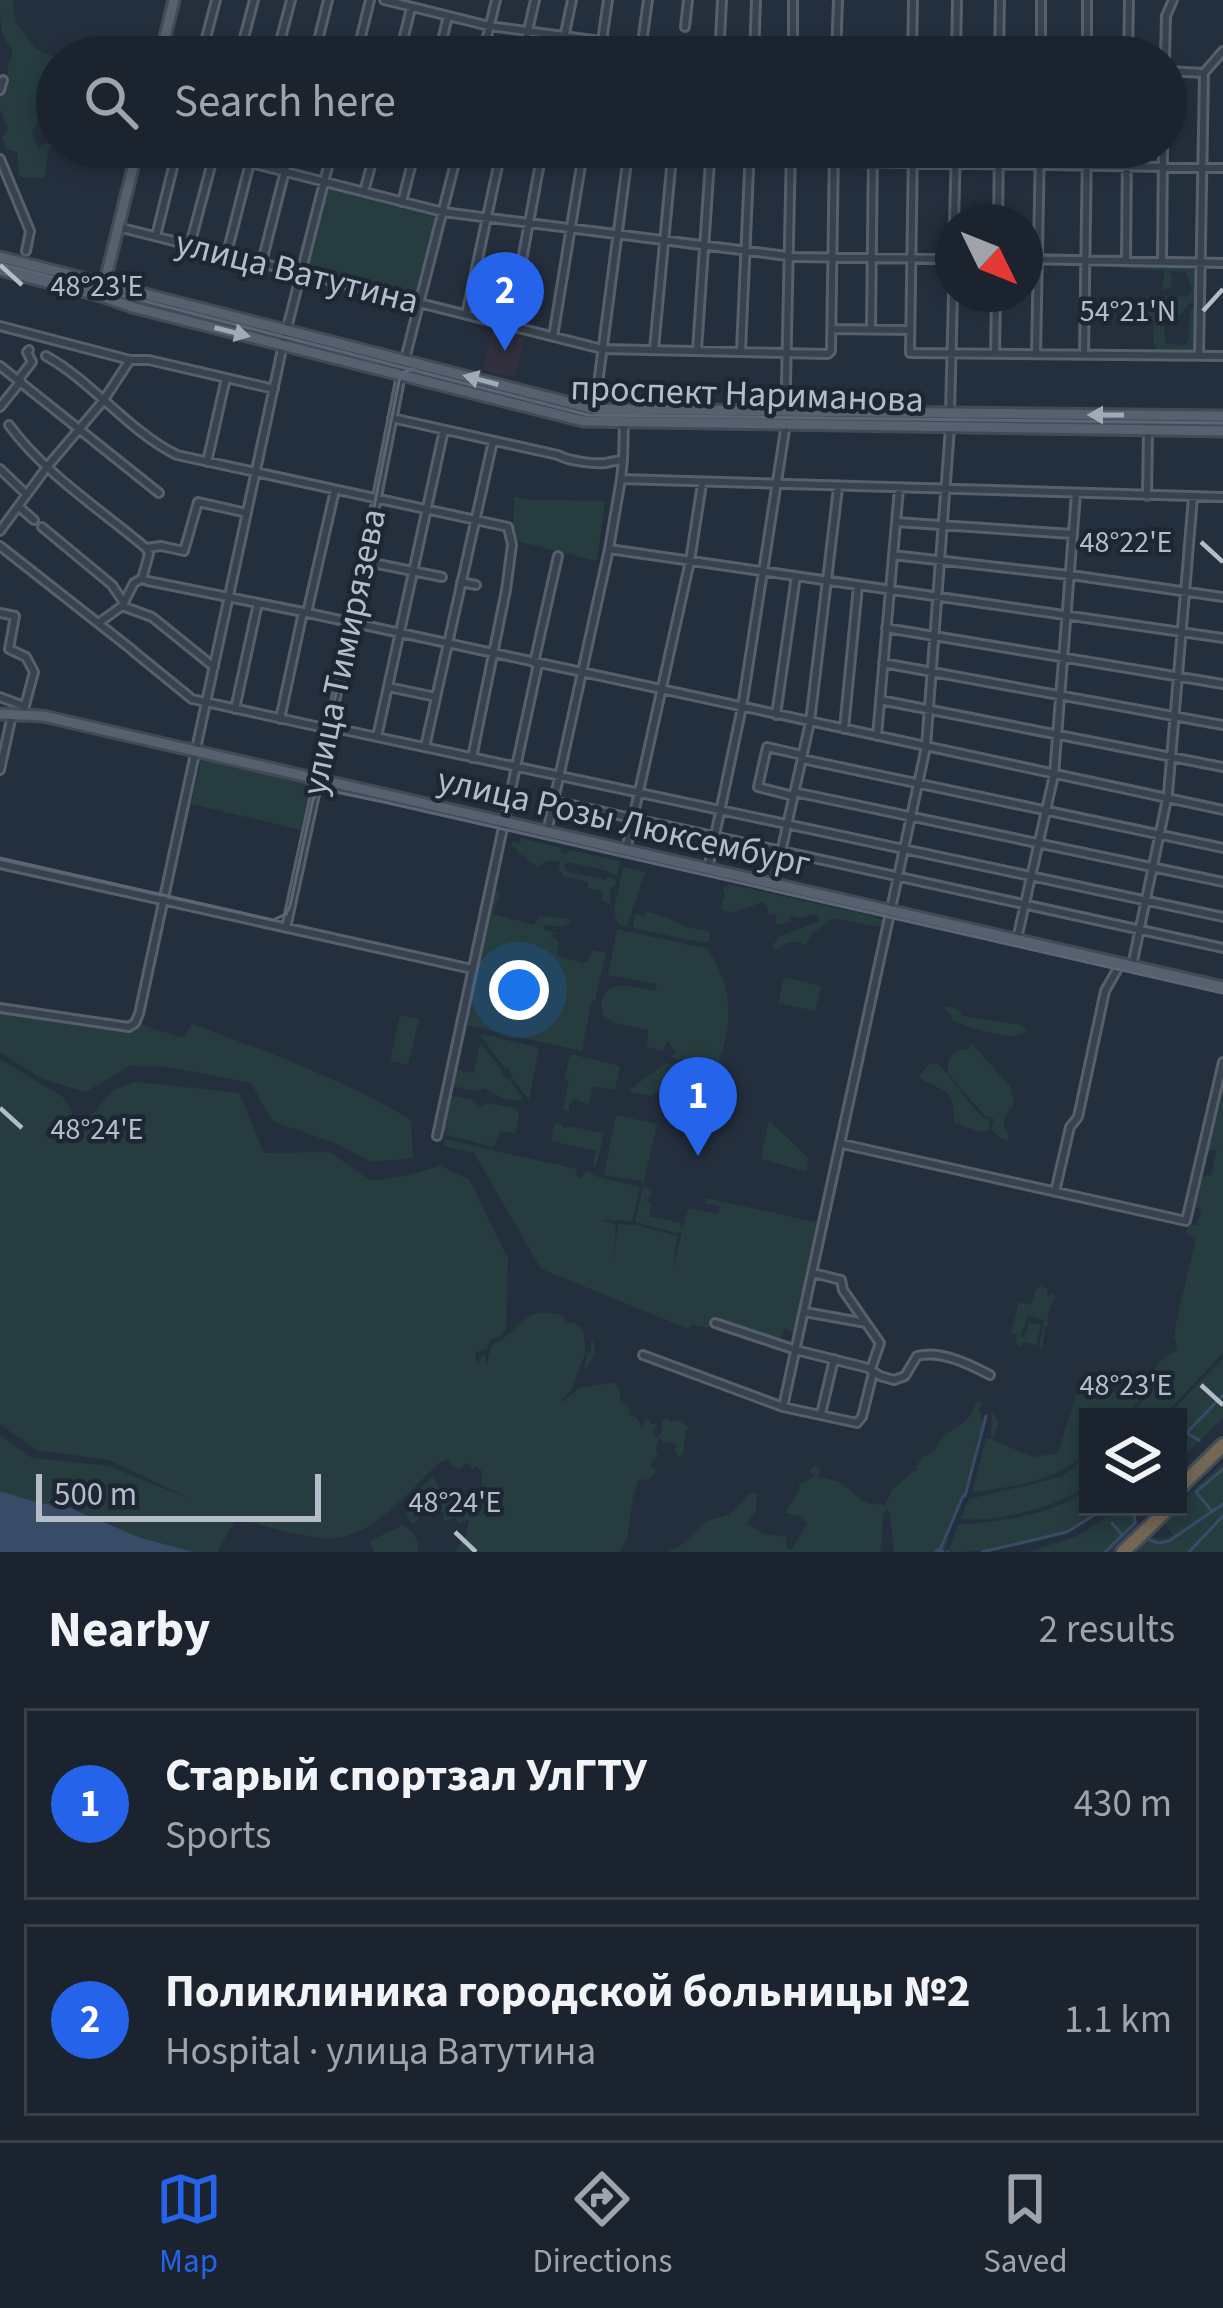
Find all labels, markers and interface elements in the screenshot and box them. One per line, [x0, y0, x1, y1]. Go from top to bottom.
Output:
search box [36, 36, 1187, 168]
icon: search [78, 69, 144, 135]
text: Search here [174, 70, 396, 134]
north arrow [935, 204, 1043, 312]
street label: улица Ватутина [170, 217, 424, 327]
pin: 2 [466, 252, 544, 351]
text: 48°23'E [51, 265, 143, 308]
text: 54°21'N [1080, 290, 1176, 333]
one-way arrow [214, 323, 251, 342]
street label: проспект Нариманова [569, 362, 925, 426]
one-way arrow [462, 370, 499, 389]
one-way arrow [1086, 406, 1124, 425]
street label: улица Тимирязева [289, 504, 399, 800]
text: 48°22'E [1080, 521, 1172, 564]
street label: улица Розы Люксембург [432, 754, 816, 890]
your location [489, 960, 549, 1020]
pin: 1 [659, 1057, 737, 1156]
text: 48°24'E [51, 1108, 143, 1151]
text: 48°23'E [1080, 1364, 1172, 1407]
map controls [1079, 1408, 1187, 1516]
button: layers [1079, 1408, 1187, 1516]
scale bar [36, 1468, 321, 1521]
text: 500 m [54, 1471, 137, 1518]
text: 48°24'E [409, 1481, 501, 1524]
text: Nearby [48, 1594, 210, 1666]
text: 2 results [1039, 1602, 1175, 1658]
text: Старый спортзал УлГТУ [165, 1744, 647, 1808]
text: 1 [80, 1776, 100, 1832]
text: 430 m [1074, 1776, 1172, 1832]
text: Sports [165, 1808, 271, 1864]
text: Поликлиника городской больницы №2 [165, 1960, 971, 2024]
text: 2 [80, 1992, 100, 2048]
text: 1.1 km [1064, 1992, 1172, 2048]
text: Hospital · улица Ватутина [165, 2024, 596, 2080]
tab: Map [156, 2166, 222, 2285]
tab: Directions [533, 2166, 672, 2285]
tab: Saved [983, 2166, 1067, 2285]

